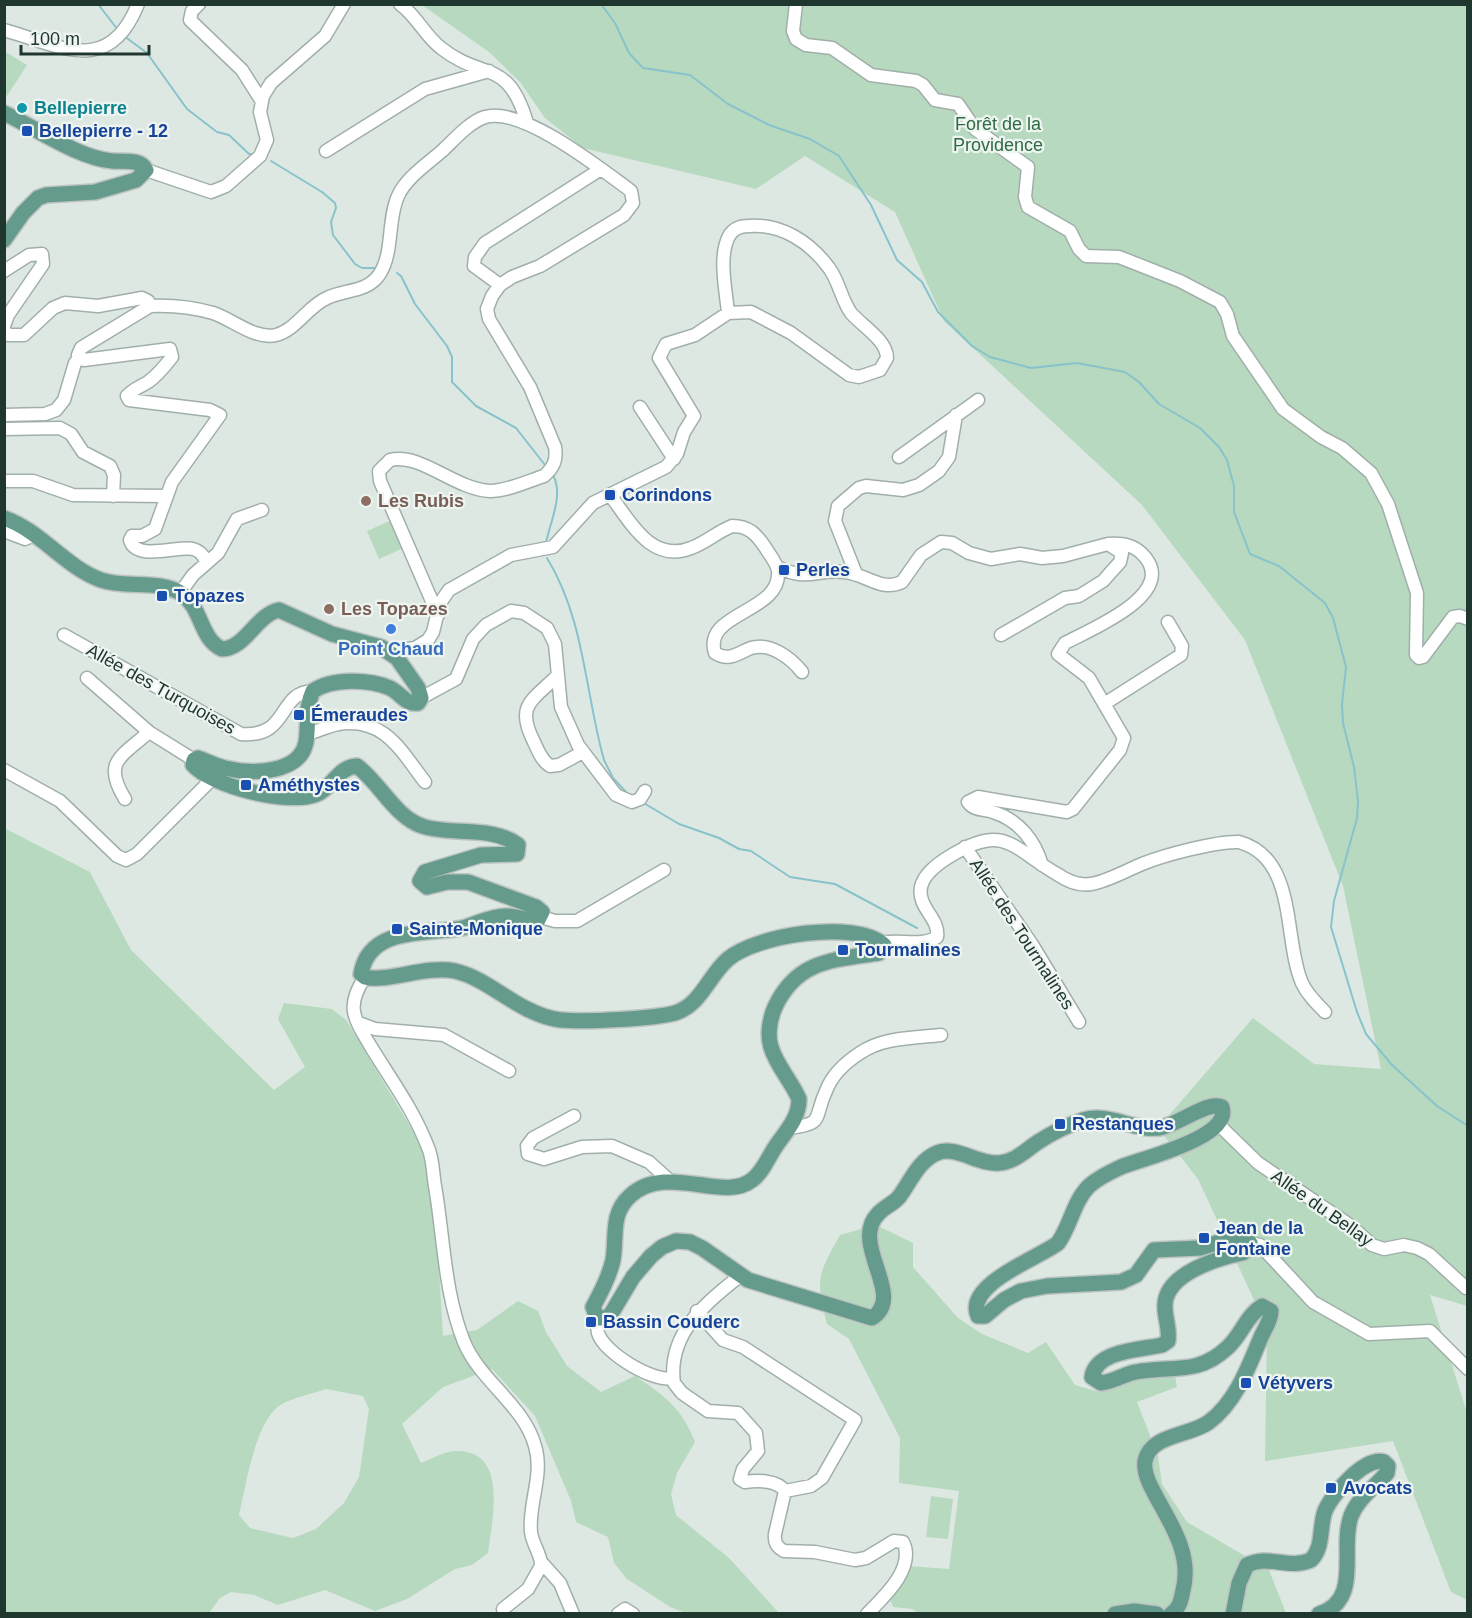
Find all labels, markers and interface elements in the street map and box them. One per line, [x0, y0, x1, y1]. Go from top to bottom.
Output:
scale bar [21, 18, 148, 56]
text: 100 m [30, 29, 80, 49]
place label: Bellepierre [34, 98, 127, 118]
marker: Bellepierre [15, 101, 29, 115]
park label: Forêt de la Providence [953, 114, 1043, 155]
place label: Bellepierre - 12 [39, 121, 168, 141]
marker: Bellepierre - 12 [20, 124, 34, 138]
place label: Corindons [622, 485, 712, 505]
marker: Corindons [603, 488, 617, 502]
place label: Les Rubis [378, 491, 464, 511]
marker: Les Rubis [359, 494, 373, 508]
place label: Perles [796, 560, 850, 580]
marker: Perles [777, 563, 791, 577]
place label: Topazes [174, 586, 245, 606]
marker: Topazes [155, 589, 169, 603]
place label: Les Topazes [341, 599, 448, 619]
marker: Les Topazes [322, 602, 336, 616]
marker: Point Chaud [384, 622, 398, 636]
place label: Point Chaud [338, 639, 444, 659]
street label: Allée des Turquoises [83, 640, 239, 738]
place label: Émeraudes [311, 704, 408, 725]
marker: Émeraudes [292, 708, 306, 722]
place label: Améthystes [258, 775, 360, 795]
marker: Améthystes [239, 778, 253, 792]
street label: Allée des Tourmalines [966, 855, 1078, 1013]
place label: Sainte-Monique [409, 919, 543, 939]
marker: Sainte-Monique [390, 922, 404, 936]
place label: Tourmalines [855, 940, 961, 960]
marker: Tourmalines [836, 943, 850, 957]
place label: Restanques [1072, 1114, 1174, 1134]
marker: Restanques [1053, 1117, 1067, 1131]
street label: Allée du Bellay [1267, 1166, 1377, 1250]
place label: Jean de la Fontaine [1216, 1218, 1304, 1259]
marker: Jean de la Fontaine [1197, 1231, 1211, 1245]
place label: Bassin Couderc [603, 1312, 740, 1332]
marker: Bassin Couderc [584, 1315, 598, 1329]
place label: Vétyvers [1258, 1373, 1333, 1393]
marker: Vétyvers [1239, 1376, 1253, 1390]
place label: Avocats [1343, 1478, 1412, 1498]
marker: Avocats [1324, 1481, 1338, 1495]

